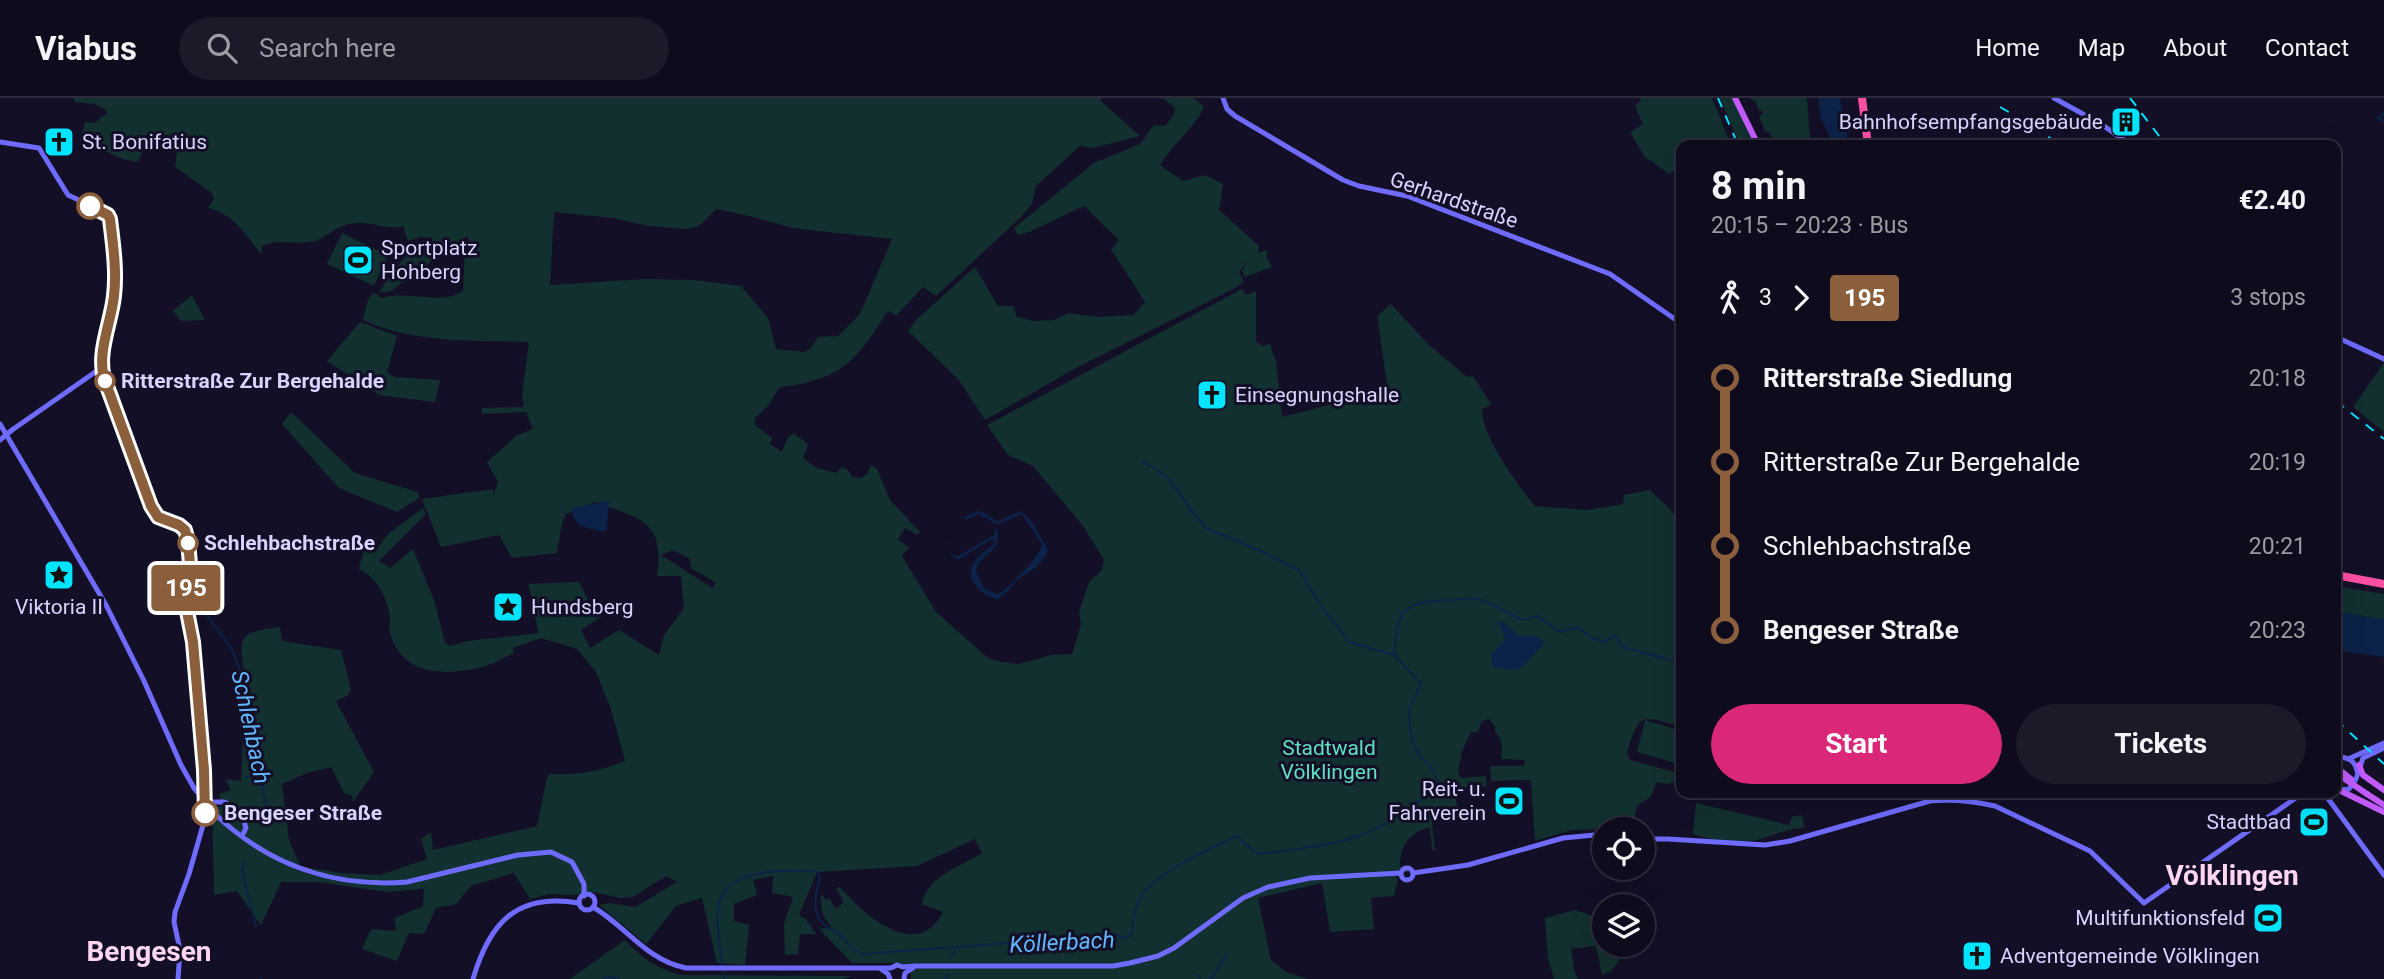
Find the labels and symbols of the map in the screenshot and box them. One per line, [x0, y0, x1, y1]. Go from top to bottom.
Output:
building icon: Bahnhofsempfangsgebäude [2109, 105, 2143, 139]
place label: Bahnhofsempfangsgebäude [1839, 110, 2103, 134]
church icon: St. Bonifatius [42, 125, 76, 159]
place label: St. Bonifatius [82, 130, 207, 154]
street label: Gerhardstraße [1387, 167, 1521, 233]
unlabelled marker [77, 193, 103, 219]
place label: Sportplatz Hohberg [381, 236, 477, 284]
sports icon: Sportplatz Hohberg [341, 243, 375, 277]
place label: Ritterstraße Zur Bergehalde [121, 369, 384, 393]
marker: Ritterstraße Zur Bergehalde [95, 371, 115, 391]
church icon: Einsegnungshalle [1195, 378, 1229, 412]
place label: Einsegnungshalle [1235, 383, 1399, 407]
place label: Schlehbachstraße [204, 531, 375, 555]
marker: Schlehbachstraße [178, 533, 198, 553]
place icon: Viktoria II [42, 558, 76, 592]
line badge: 195 [146, 565, 226, 611]
place icon: Hundsberg [491, 590, 525, 624]
place label: Viktoria II [15, 595, 103, 619]
place label: Hundsberg [531, 595, 633, 619]
water label: Schlehbach [225, 668, 276, 786]
park label: Stadtwald Völklingen [1281, 736, 1377, 784]
place label: Reit- u. Fahrverein [1389, 777, 1486, 825]
sports icon: Reit- u. Fahrverein [1492, 784, 1526, 818]
marker: Bengeser Straße [192, 800, 218, 826]
place label: Bengeser Straße [224, 801, 382, 825]
sports icon: Stadtbad [2297, 805, 2331, 839]
place label: Stadtbad [2206, 810, 2291, 834]
district label: Völklingen [2165, 859, 2299, 892]
sports icon: Multifunktionsfeld [2251, 901, 2285, 935]
place label: Multifunktionsfeld [2075, 906, 2245, 930]
water label: Köllerbach [1009, 926, 1115, 959]
district label: Bengesen [86, 935, 212, 968]
church icon: Adventgemeinde Völklingen [1960, 939, 1994, 973]
place label: Adventgemeinde Völklingen [2000, 944, 2260, 968]

